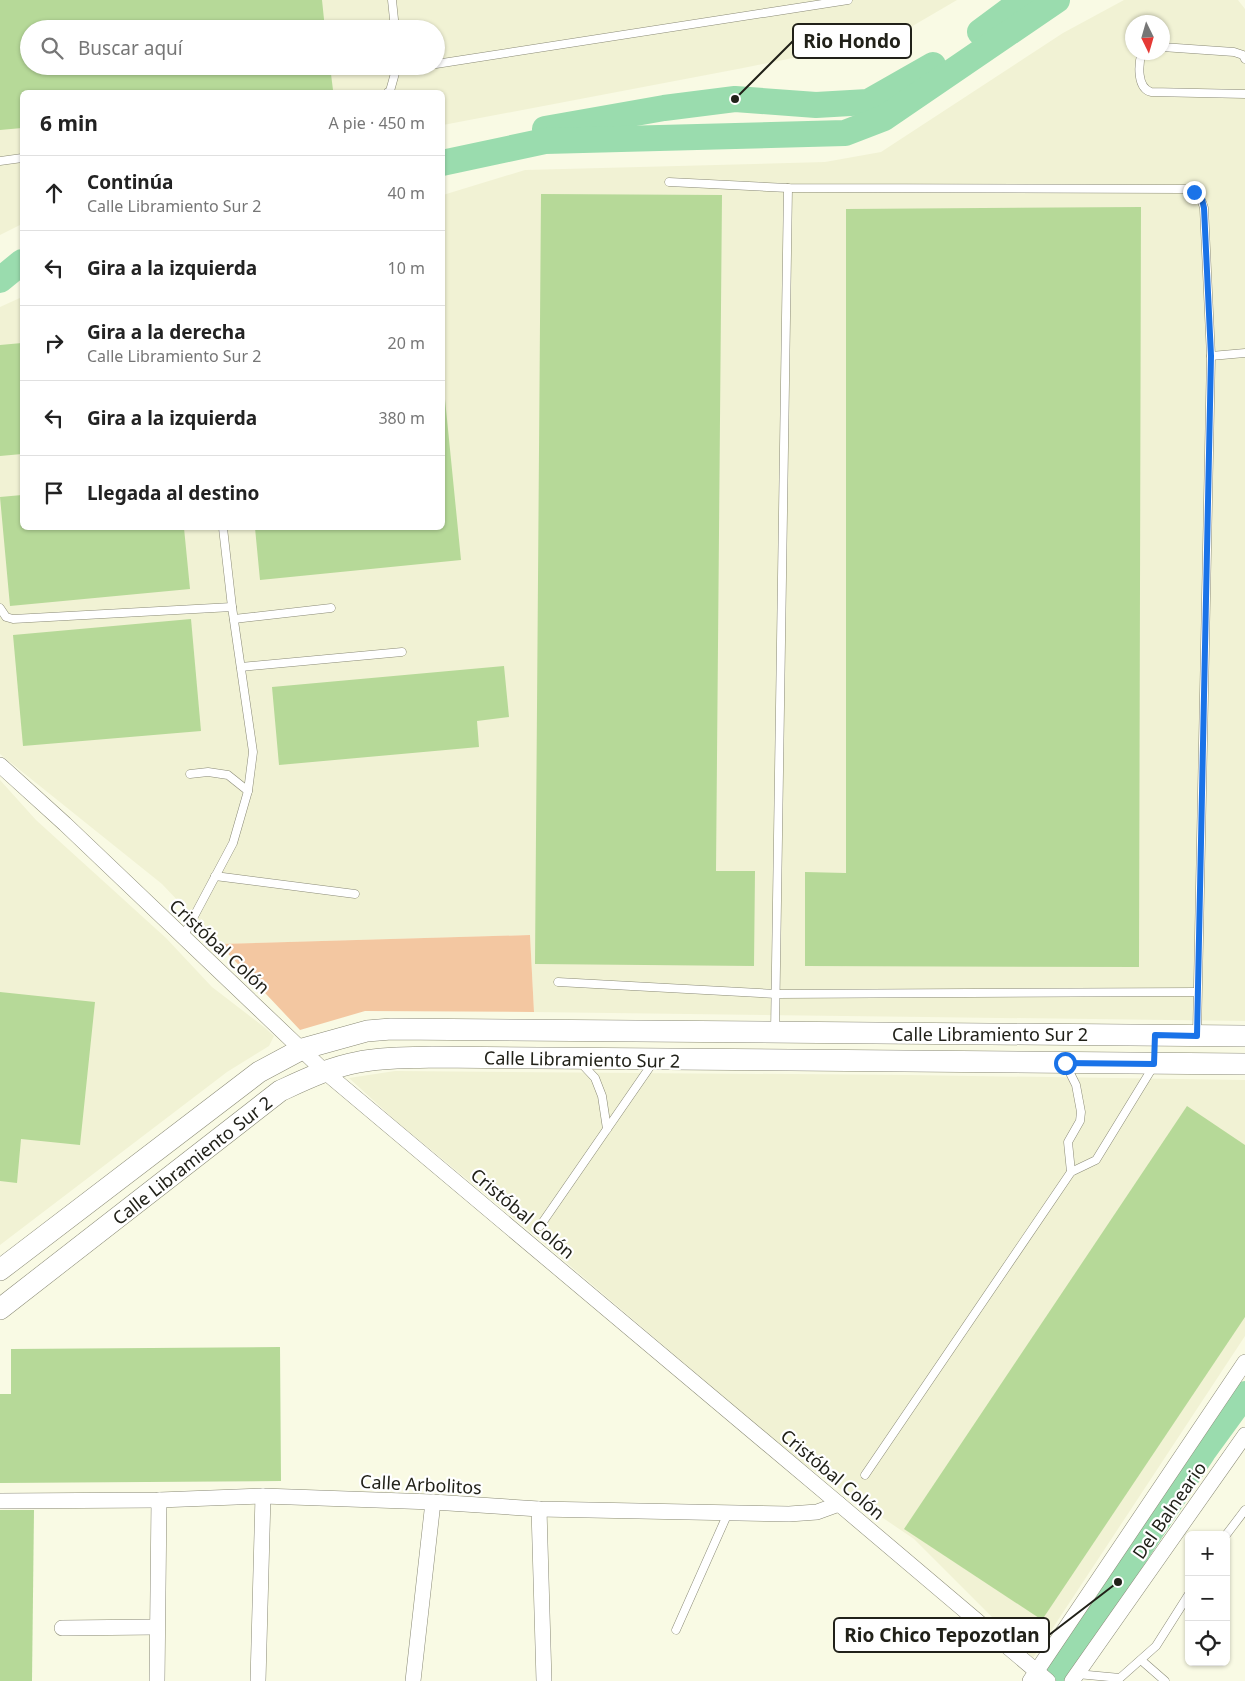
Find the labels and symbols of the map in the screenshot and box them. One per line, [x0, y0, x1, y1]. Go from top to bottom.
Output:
north arrow [1125, 15, 1170, 60]
callout: Rio Hondo [793, 24, 911, 58]
text: Rio Hondo [803, 28, 901, 54]
route end [1183, 181, 1206, 204]
street label: Cristóbal Colón [165, 893, 275, 999]
street label: Calle Libramiento Sur 2 [892, 1022, 1088, 1046]
street label: Calle Libramiento Sur 2 [484, 1045, 680, 1073]
route start [1054, 1052, 1077, 1075]
street label: Calle Libramiento Sur 2 [107, 1090, 277, 1230]
street label: Cristóbal Colón [466, 1162, 580, 1264]
street label: Cristóbal Colón [776, 1423, 890, 1525]
street label: Del Balneario [1127, 1457, 1211, 1563]
street label: Calle Arbolitos [360, 1469, 482, 1499]
callout: Rio Chico Tepozotlan [834, 1618, 1049, 1652]
text: Rio Chico Tepozotlan [844, 1622, 1040, 1648]

